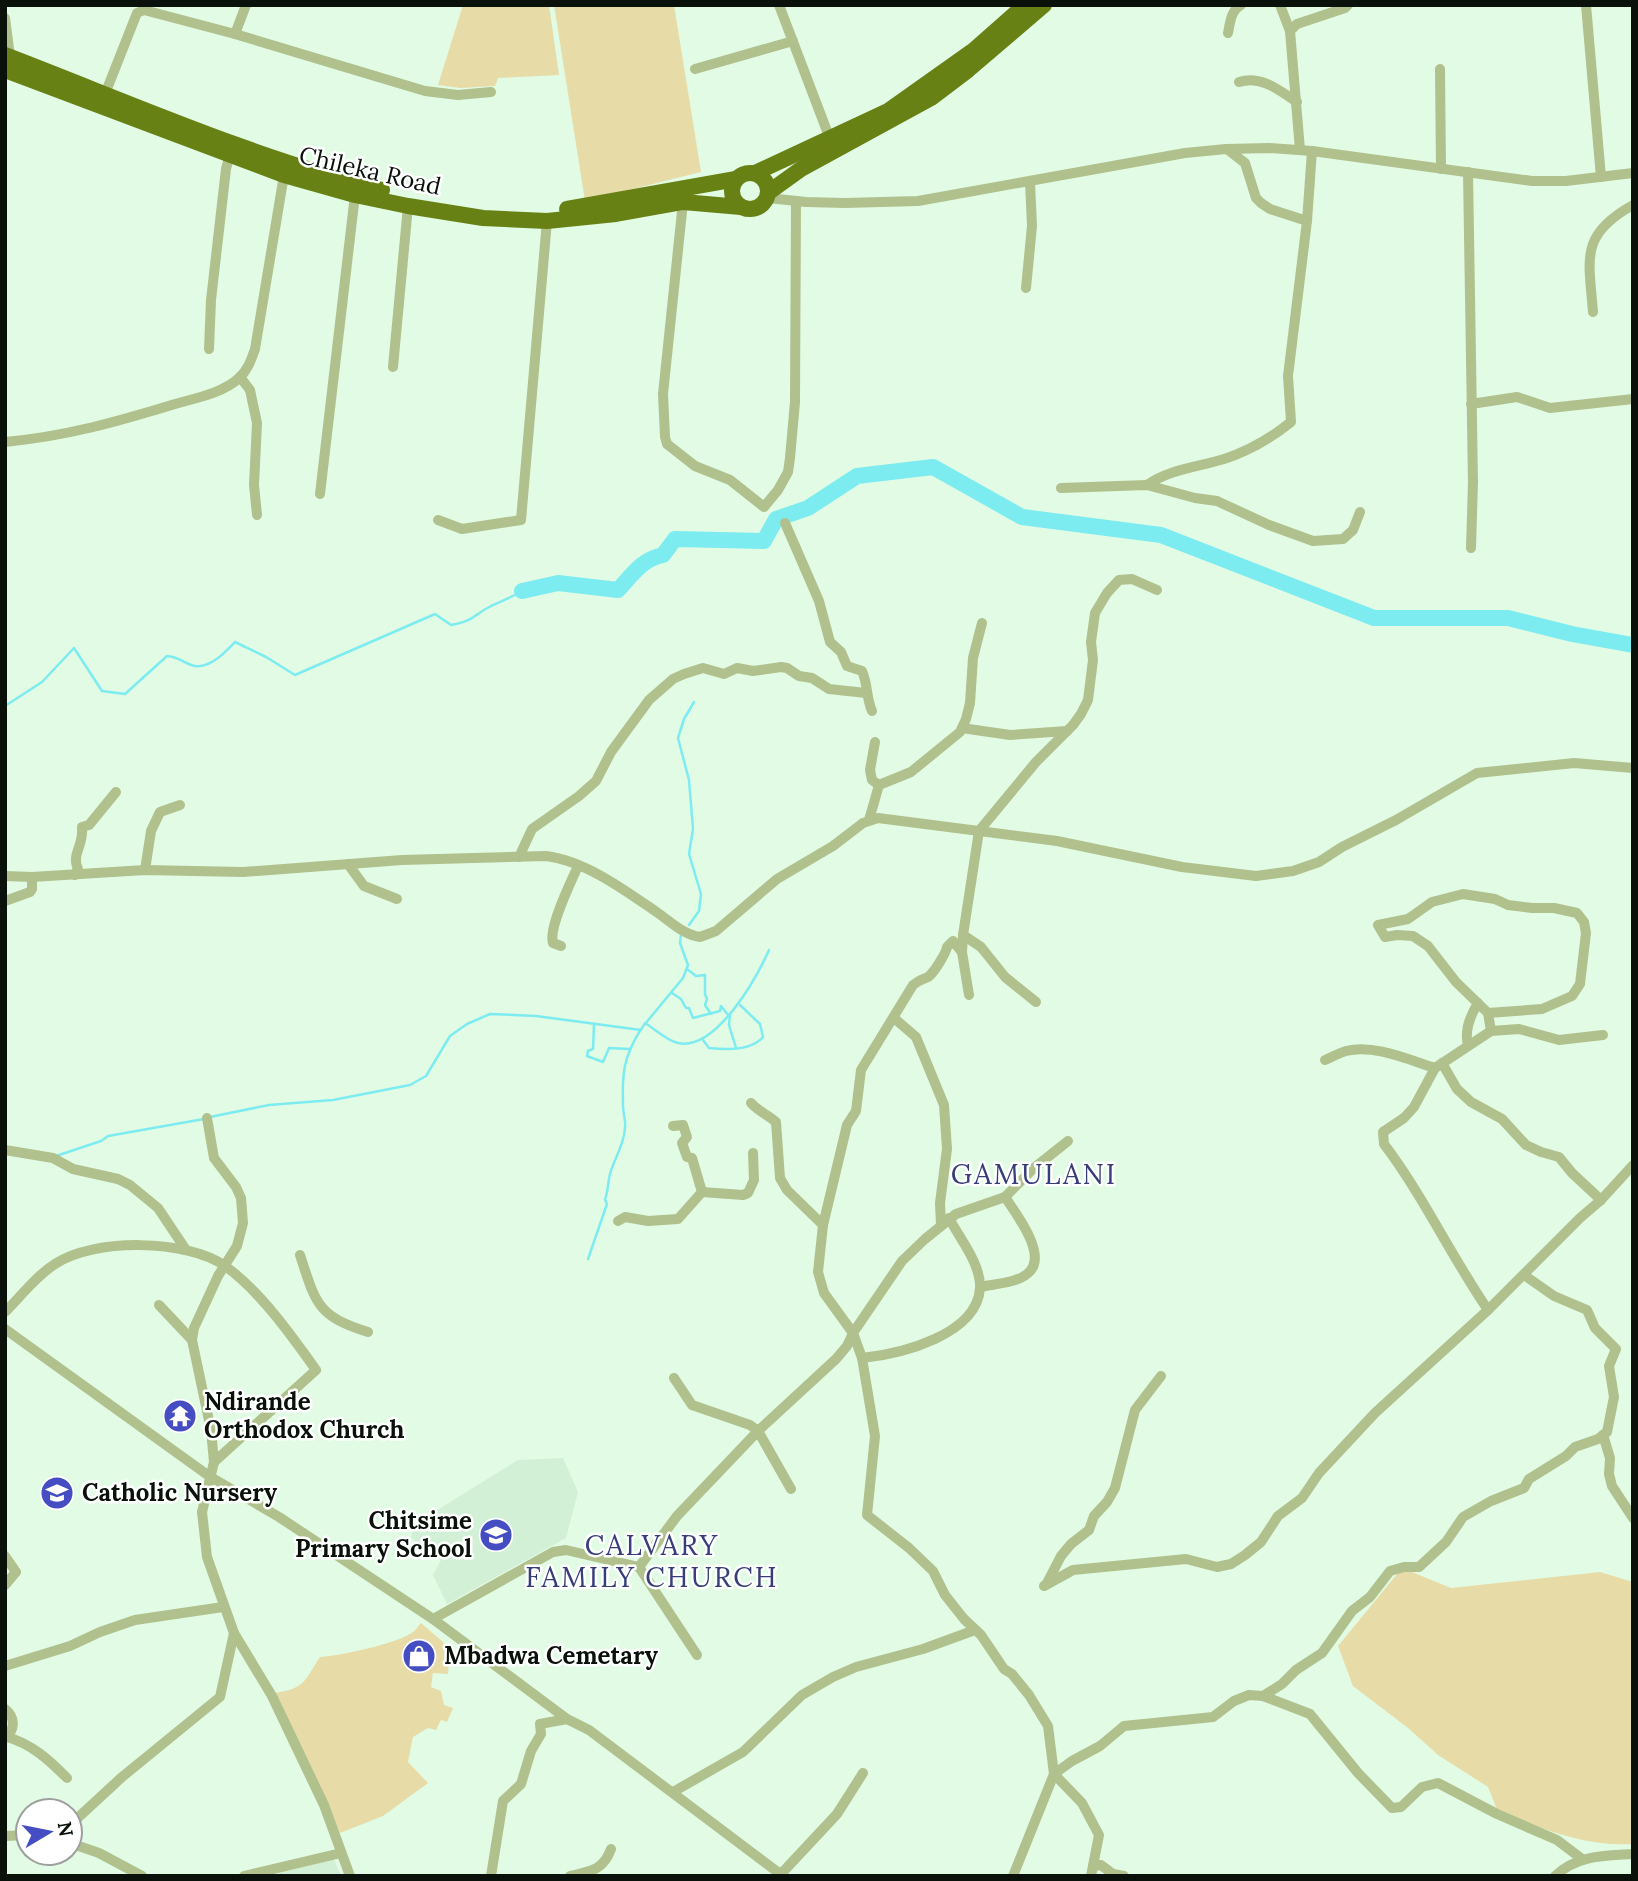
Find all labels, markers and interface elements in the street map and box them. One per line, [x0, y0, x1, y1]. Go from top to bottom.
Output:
street label: Chileka Road [296, 139, 444, 202]
district label: GAMULANI [951, 1156, 1117, 1192]
place label: Ndirande Orthodox Church [204, 1386, 404, 1445]
temple icon: Ndirande Orthodox Church [161, 1397, 199, 1435]
school or university icon: Catholic Nursery [38, 1474, 76, 1512]
place label: Catholic Nursery [82, 1477, 278, 1508]
place label: Chitsime Primary School [295, 1505, 472, 1564]
school or university icon: Chitsime Primary School [477, 1516, 515, 1554]
district label: CALVARY FAMILY CHURCH [525, 1527, 779, 1595]
shop icon: Mbadwa Cemetary [400, 1637, 438, 1675]
place label: Mbadwa Cemetary [444, 1640, 659, 1671]
north arrow [14, 1797, 84, 1867]
text: N [53, 1820, 79, 1839]

